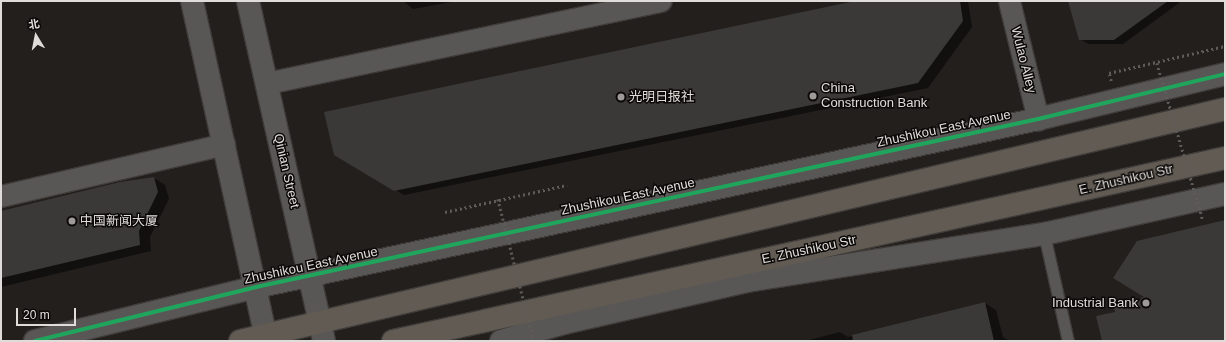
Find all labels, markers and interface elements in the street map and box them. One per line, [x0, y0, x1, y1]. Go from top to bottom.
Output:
north arrow [16, 16, 56, 56]
text: 北 [27, 17, 40, 31]
street label: Wulao Alley [1007, 25, 1039, 95]
place label: China Construction Bank [821, 81, 927, 112]
place label: 光明日报社 [629, 89, 694, 105]
marker: China Construction Bank [808, 91, 818, 101]
marker: 光明日报社 [616, 92, 626, 102]
street label: Zhushikou East Avenue [875, 107, 1013, 151]
street label: Qinian Street [270, 132, 302, 210]
street label: E. Zhushikou Str [1077, 162, 1175, 198]
street label: Zhushikou East Avenue [559, 175, 697, 219]
place label: 中国新闻大厦 [80, 213, 158, 229]
marker: 中国新闻大厦 [67, 216, 77, 226]
street label: E. Zhushikou Str [760, 232, 858, 268]
street label: Zhushikou East Avenue [242, 244, 380, 288]
place label: Industrial Bank [1052, 295, 1138, 311]
marker: Industrial Bank [1141, 298, 1151, 308]
scale bar [18, 300, 78, 326]
text: 20 m [23, 308, 50, 322]

